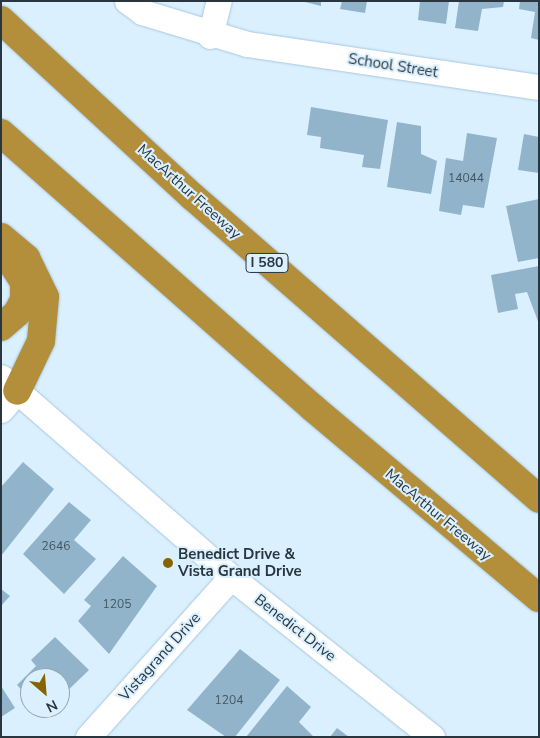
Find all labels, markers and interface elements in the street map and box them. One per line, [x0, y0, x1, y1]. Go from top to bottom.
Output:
street label: School Street [347, 50, 439, 82]
street label: MacArthur Freeway [134, 141, 244, 243]
house number: 14044 [448, 172, 484, 186]
road number: I 580 [244, 252, 290, 274]
street label: MacArthur Freeway [381, 465, 495, 565]
house number: 2646 [42, 540, 70, 554]
place label: Benedict Drive & Vista Grand Drive [178, 545, 302, 580]
marker: Benedict Drive & Vista Grand Drive [162, 557, 174, 569]
street label: Benedict Drive [251, 591, 339, 665]
house number: 1205 [103, 598, 131, 612]
street label: Vistagrand Drive [116, 609, 204, 705]
north arrow [20, 668, 70, 718]
house number: 1204 [215, 694, 243, 708]
text: N [43, 695, 61, 717]

